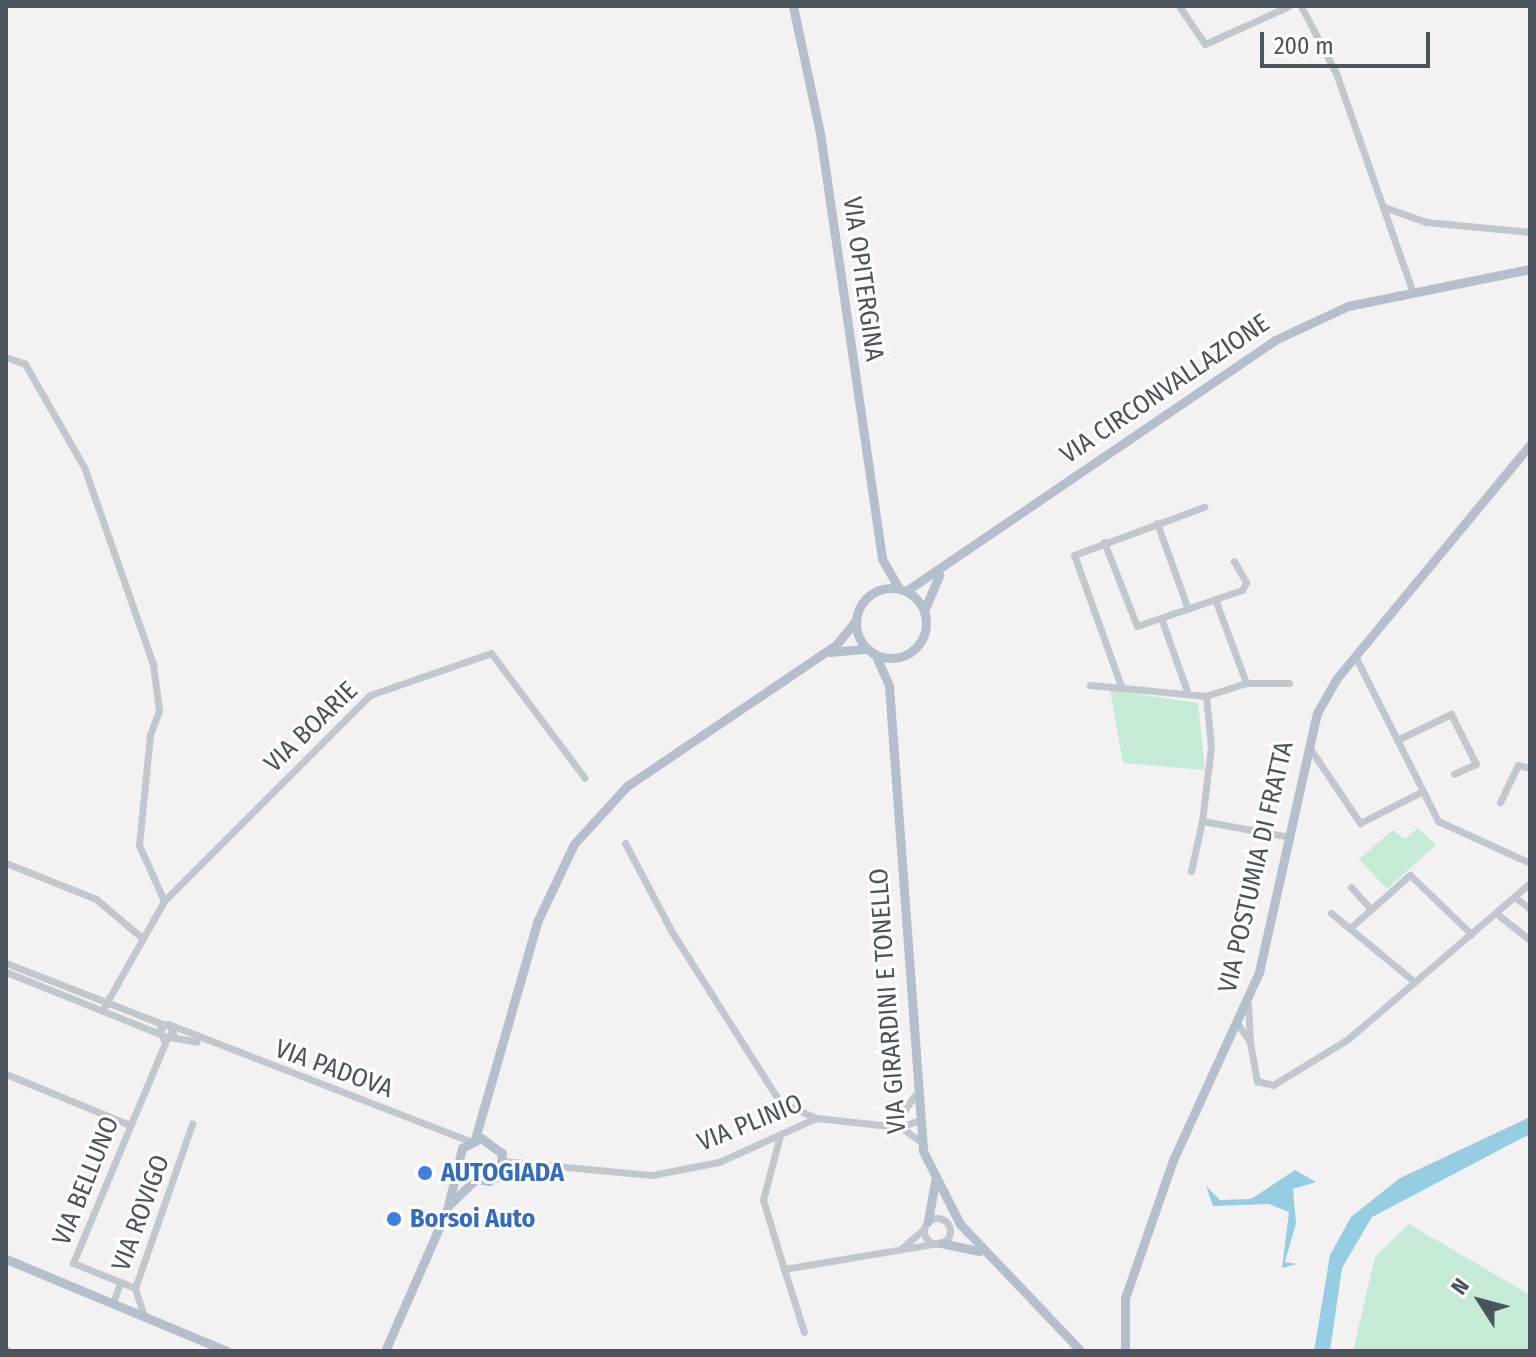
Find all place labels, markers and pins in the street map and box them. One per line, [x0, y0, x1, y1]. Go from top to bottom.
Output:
place label: AUTOGIADA [441, 1157, 564, 1189]
marker: AUTOGIADA [416, 1164, 434, 1182]
place label: Borsoi Auto [410, 1203, 535, 1235]
marker: Borsoi Auto [385, 1210, 403, 1228]

